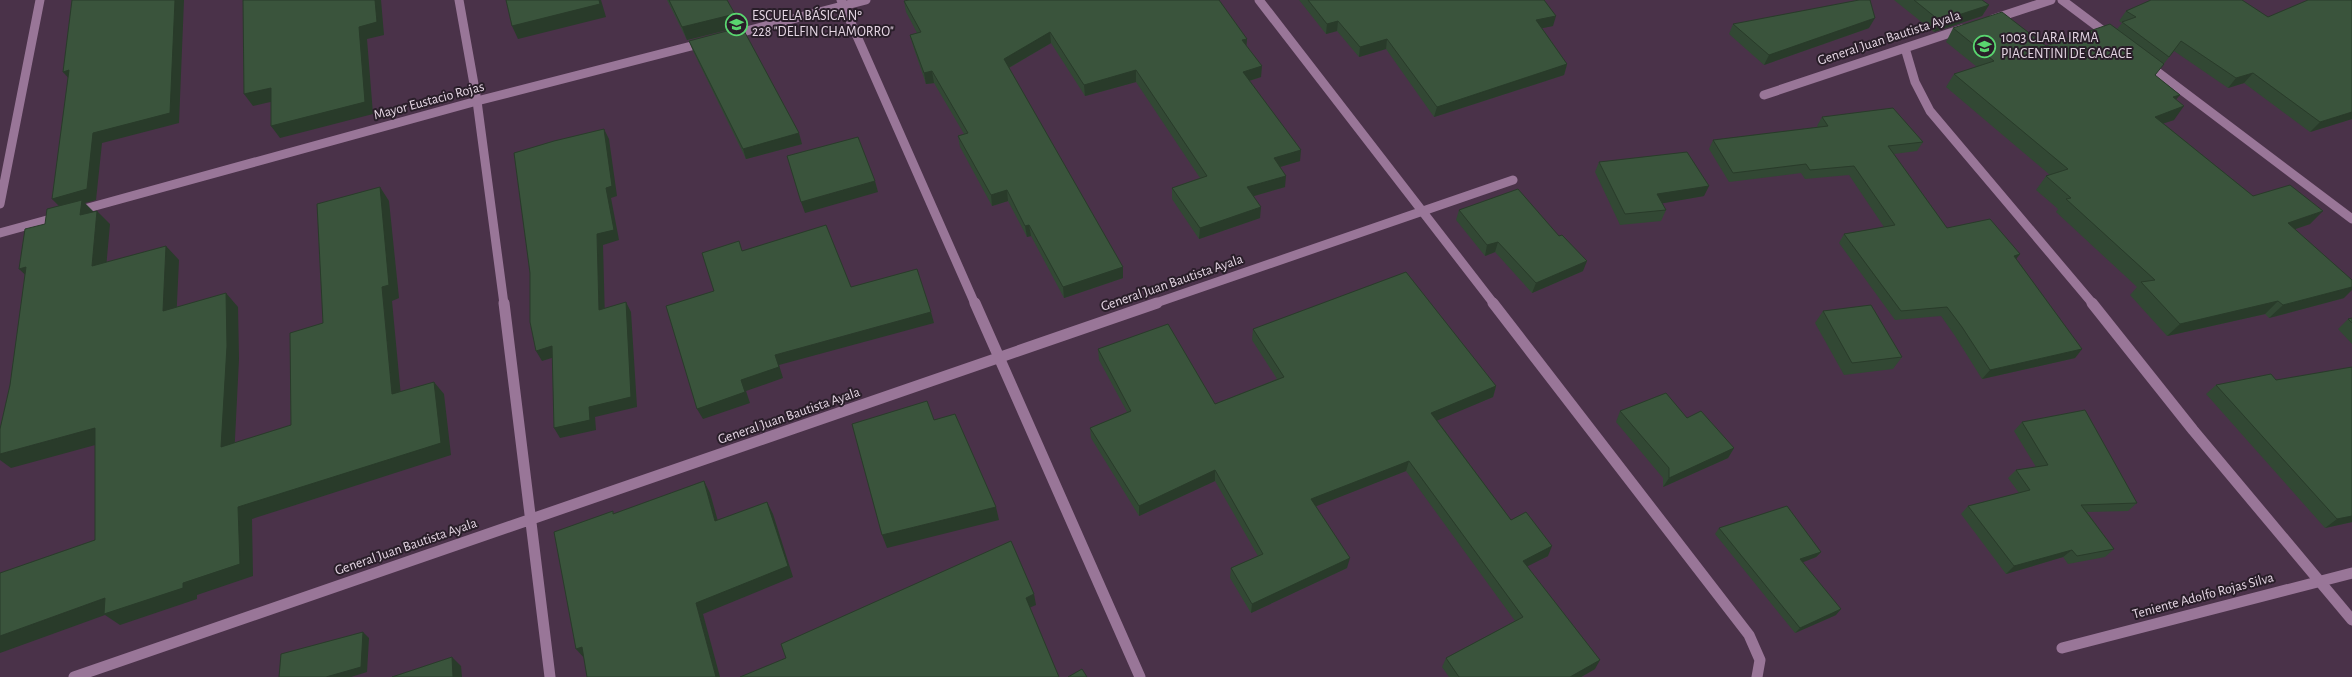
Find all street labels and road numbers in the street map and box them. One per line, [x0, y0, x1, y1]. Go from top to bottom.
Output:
street label: General Juan Bautista Ayala [1816, 8, 1963, 68]
street label: Mayor Eustacio Rojas [372, 80, 486, 122]
street label: General Juan Bautista Ayala [1099, 252, 1245, 314]
street label: General Juan Bautista Ayala [716, 385, 862, 447]
street label: General Juan Bautista Ayala [333, 516, 479, 578]
street label: Teniente Adolfo Rojas Silva [2131, 570, 2276, 622]

